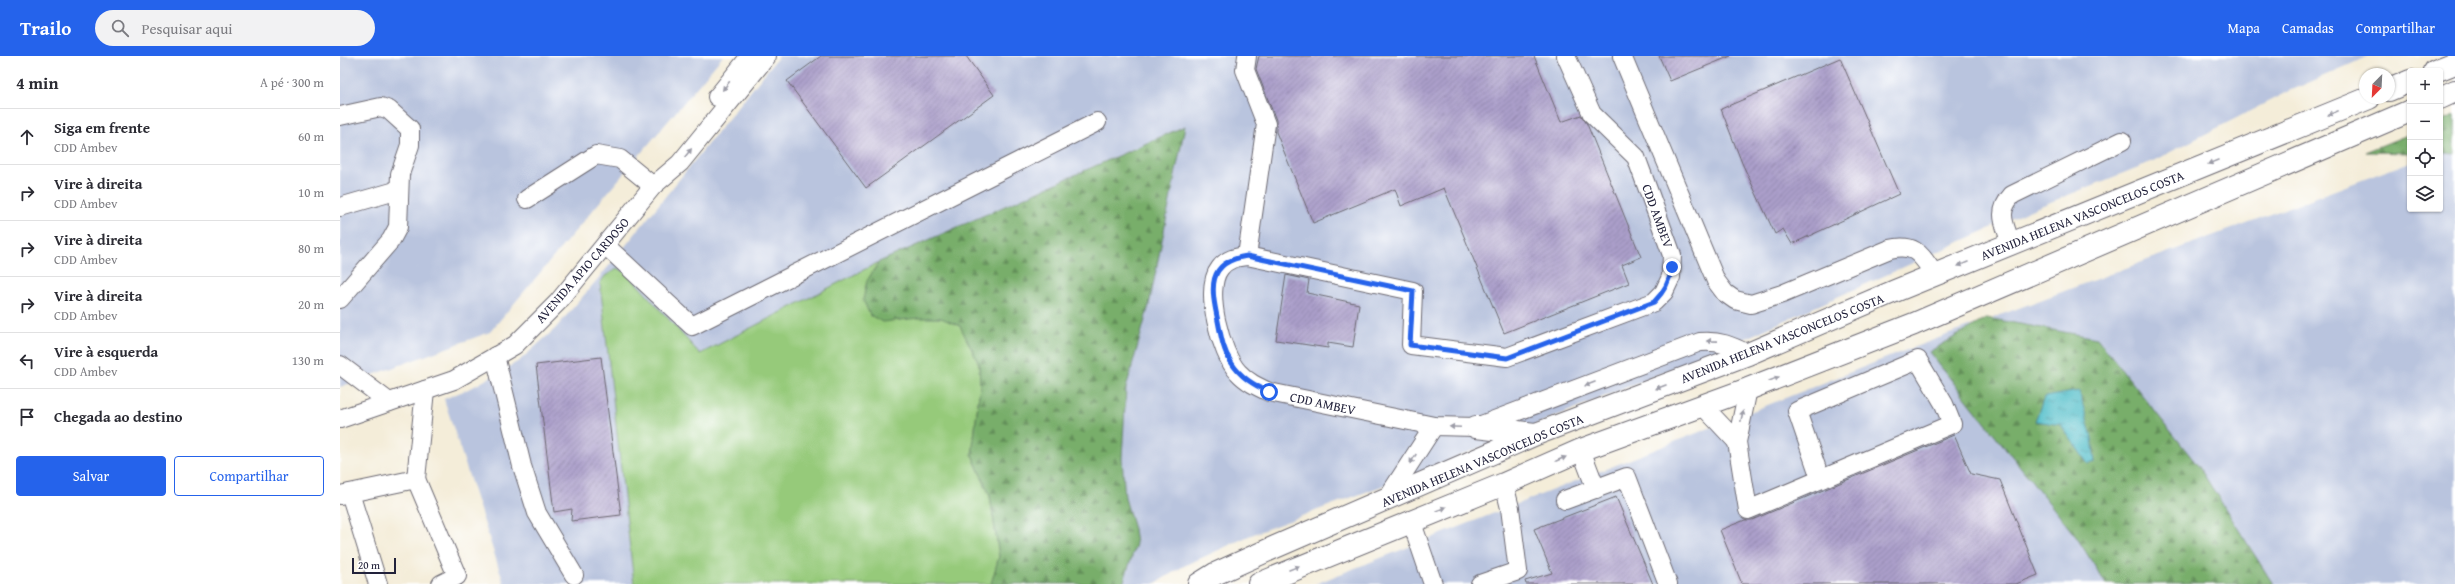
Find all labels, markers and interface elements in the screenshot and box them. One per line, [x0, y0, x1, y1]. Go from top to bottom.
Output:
search box [95, 10, 375, 46]
text: Trailo [20, 14, 71, 42]
icon: search [109, 17, 131, 39]
text: Pesquisar aqui [141, 18, 233, 39]
text: Mapa [2228, 18, 2260, 38]
text: Camadas [2282, 18, 2334, 38]
text: Compartilhar [2356, 18, 2435, 38]
north arrow [2359, 68, 2395, 104]
map controls [2407, 68, 2443, 212]
button: + [2407, 68, 2443, 104]
text: 4 min [16, 70, 58, 95]
text: A pé · 300 m [260, 73, 324, 92]
one-way arrow [722, 81, 730, 92]
button: − [2407, 104, 2443, 140]
one-way arrow [2327, 110, 2339, 116]
text: Siga em frente [54, 117, 150, 138]
icon: ahead [16, 126, 38, 148]
text: 60 m [298, 127, 324, 146]
text: CDD Ambev [54, 138, 118, 157]
button: locate [2407, 140, 2443, 176]
one-way arrow [684, 147, 693, 158]
one-way arrow [2207, 159, 2218, 165]
street label: AVENIDA HELENA VASCONCELOS COSTA [1978, 166, 2187, 265]
text: Vire à direita [54, 173, 142, 194]
button: layers [2407, 176, 2443, 212]
icon: right [16, 182, 38, 204]
street label: CDD AMBEV [1637, 182, 1678, 251]
text: 10 m [298, 183, 324, 202]
text: CDD Ambev [54, 194, 118, 213]
street label: AVENIDA APIO CARDOSO [531, 213, 634, 327]
text: Vire à direita [54, 229, 142, 250]
icon: right [16, 238, 38, 260]
text: 80 m [298, 239, 324, 258]
text: CDD Ambev [54, 250, 118, 269]
route end [1663, 258, 1681, 276]
one-way arrow [1957, 261, 1968, 267]
text: Vire à direita [54, 285, 142, 306]
street label: AVENIDA HELENA VASCONCELOS COSTA [1678, 289, 1887, 388]
icon: right [16, 294, 38, 316]
text: 20 m [298, 295, 324, 314]
text: CDD Ambev [54, 306, 118, 325]
one-way arrow [1706, 338, 1718, 345]
text: Vire à esquerda [54, 341, 158, 362]
icon: left [16, 350, 38, 372]
text: 130 m [292, 351, 324, 370]
text: CDD Ambev [54, 362, 118, 381]
one-way arrow [1769, 375, 1781, 381]
one-way arrow [1583, 381, 1595, 387]
route start [1260, 383, 1278, 401]
one-way arrow [1654, 384, 1666, 390]
street label: CDD AMBEV [1288, 387, 1358, 420]
icon: arrive [16, 406, 38, 428]
text: Chegada ao destino [54, 406, 182, 427]
street label: AVENIDA HELENA VASCONCELOS COSTA [1378, 409, 1586, 512]
one-way arrow [1740, 409, 1746, 422]
one-way arrow [1448, 424, 1461, 430]
one-way arrow [1409, 454, 1417, 464]
one-way arrow [1555, 455, 1567, 461]
button: Salvar [16, 456, 166, 496]
button: Compartilhar [174, 456, 324, 496]
one-way arrow [1435, 505, 1447, 511]
scale bar [352, 556, 396, 575]
text: 20 m [358, 557, 380, 573]
one-way arrow [1289, 565, 1301, 571]

